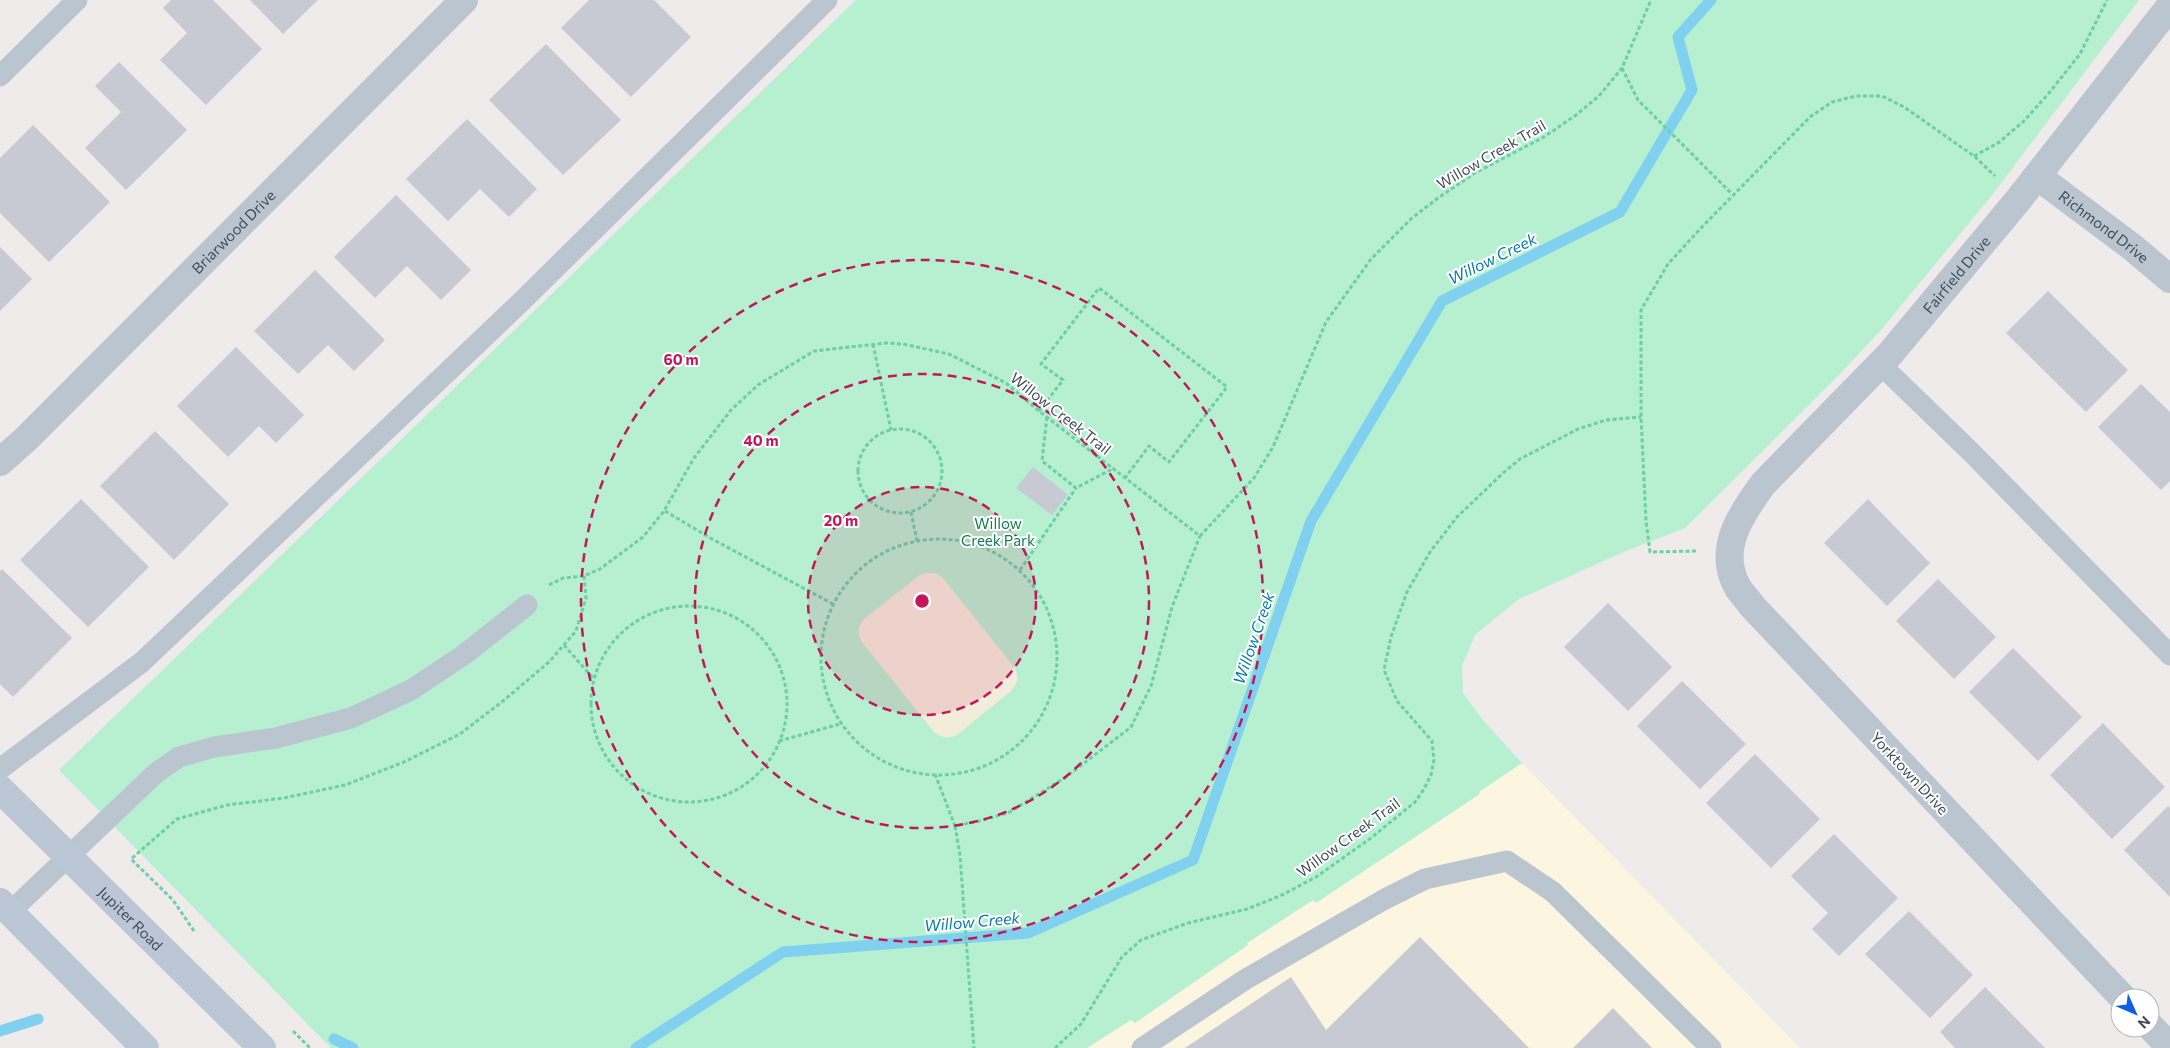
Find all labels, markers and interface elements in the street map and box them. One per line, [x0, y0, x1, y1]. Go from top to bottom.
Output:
street label: Willow Creek Trail [1433, 115, 1549, 193]
street label: Briarwood Drive [188, 186, 279, 277]
street label: Richmond Drive [2055, 187, 2153, 267]
water label: Willow Creek [1445, 228, 1540, 288]
street label: Fairfield Drive [1919, 232, 1994, 317]
text: 60 m [663, 350, 699, 368]
street label: Willow Creek Trail [1007, 368, 1115, 458]
text: 40 m [743, 431, 779, 449]
text: 20 m [824, 511, 858, 529]
park label: Willow Creek Park [961, 514, 1035, 549]
water label: Willow Creek [1228, 589, 1278, 687]
centre of rings [913, 592, 931, 610]
street label: Yorktown Drive [1867, 728, 1953, 818]
street label: Willow Creek Trail [1293, 794, 1403, 880]
street label: Jupiter Road [95, 883, 167, 954]
water label: Willow Creek [923, 907, 1021, 935]
north arrow [2110, 988, 2160, 1038]
text: N [2135, 1013, 2154, 1032]

